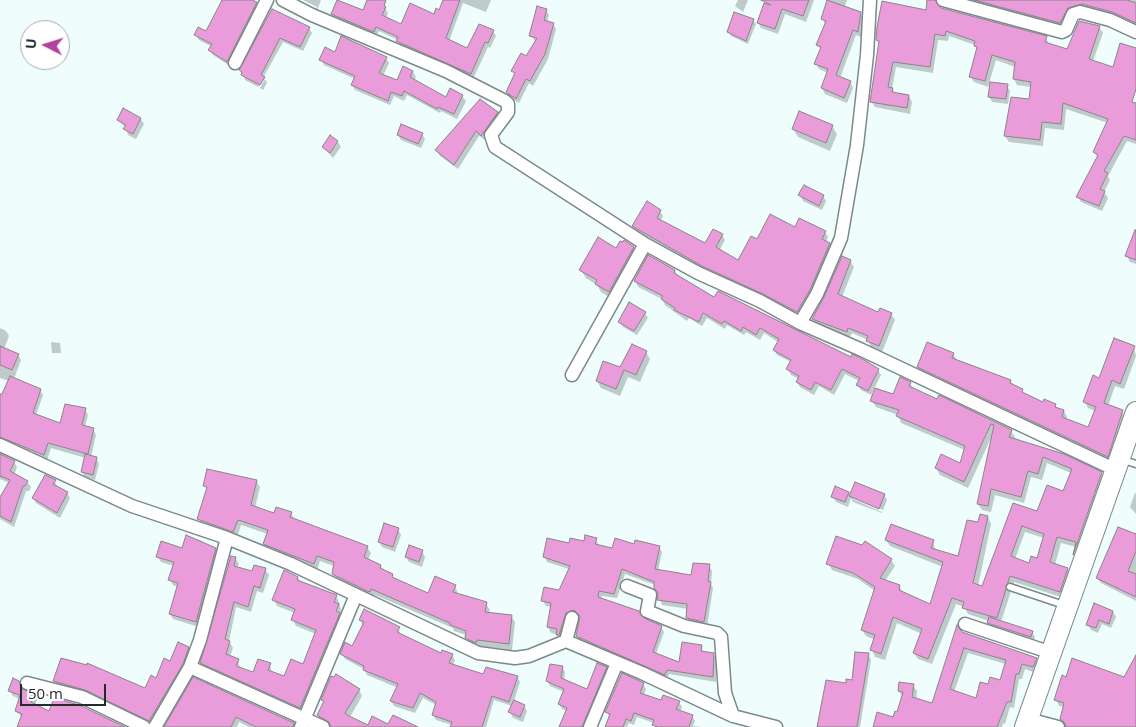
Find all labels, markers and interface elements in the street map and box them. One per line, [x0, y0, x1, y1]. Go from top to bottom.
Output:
north arrow [20, 20, 70, 70]
text: U [21, 38, 40, 50]
scale bar [22, 674, 109, 706]
text: 50 m [28, 683, 63, 703]

